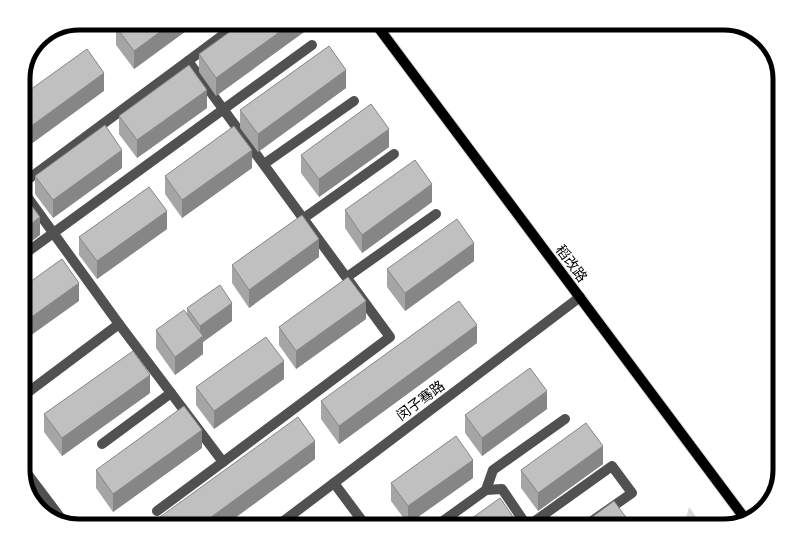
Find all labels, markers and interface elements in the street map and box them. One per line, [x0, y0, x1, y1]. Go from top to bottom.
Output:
street label: 稻改路 [551, 240, 593, 286]
street label: 闵子骞路 [391, 375, 449, 425]

